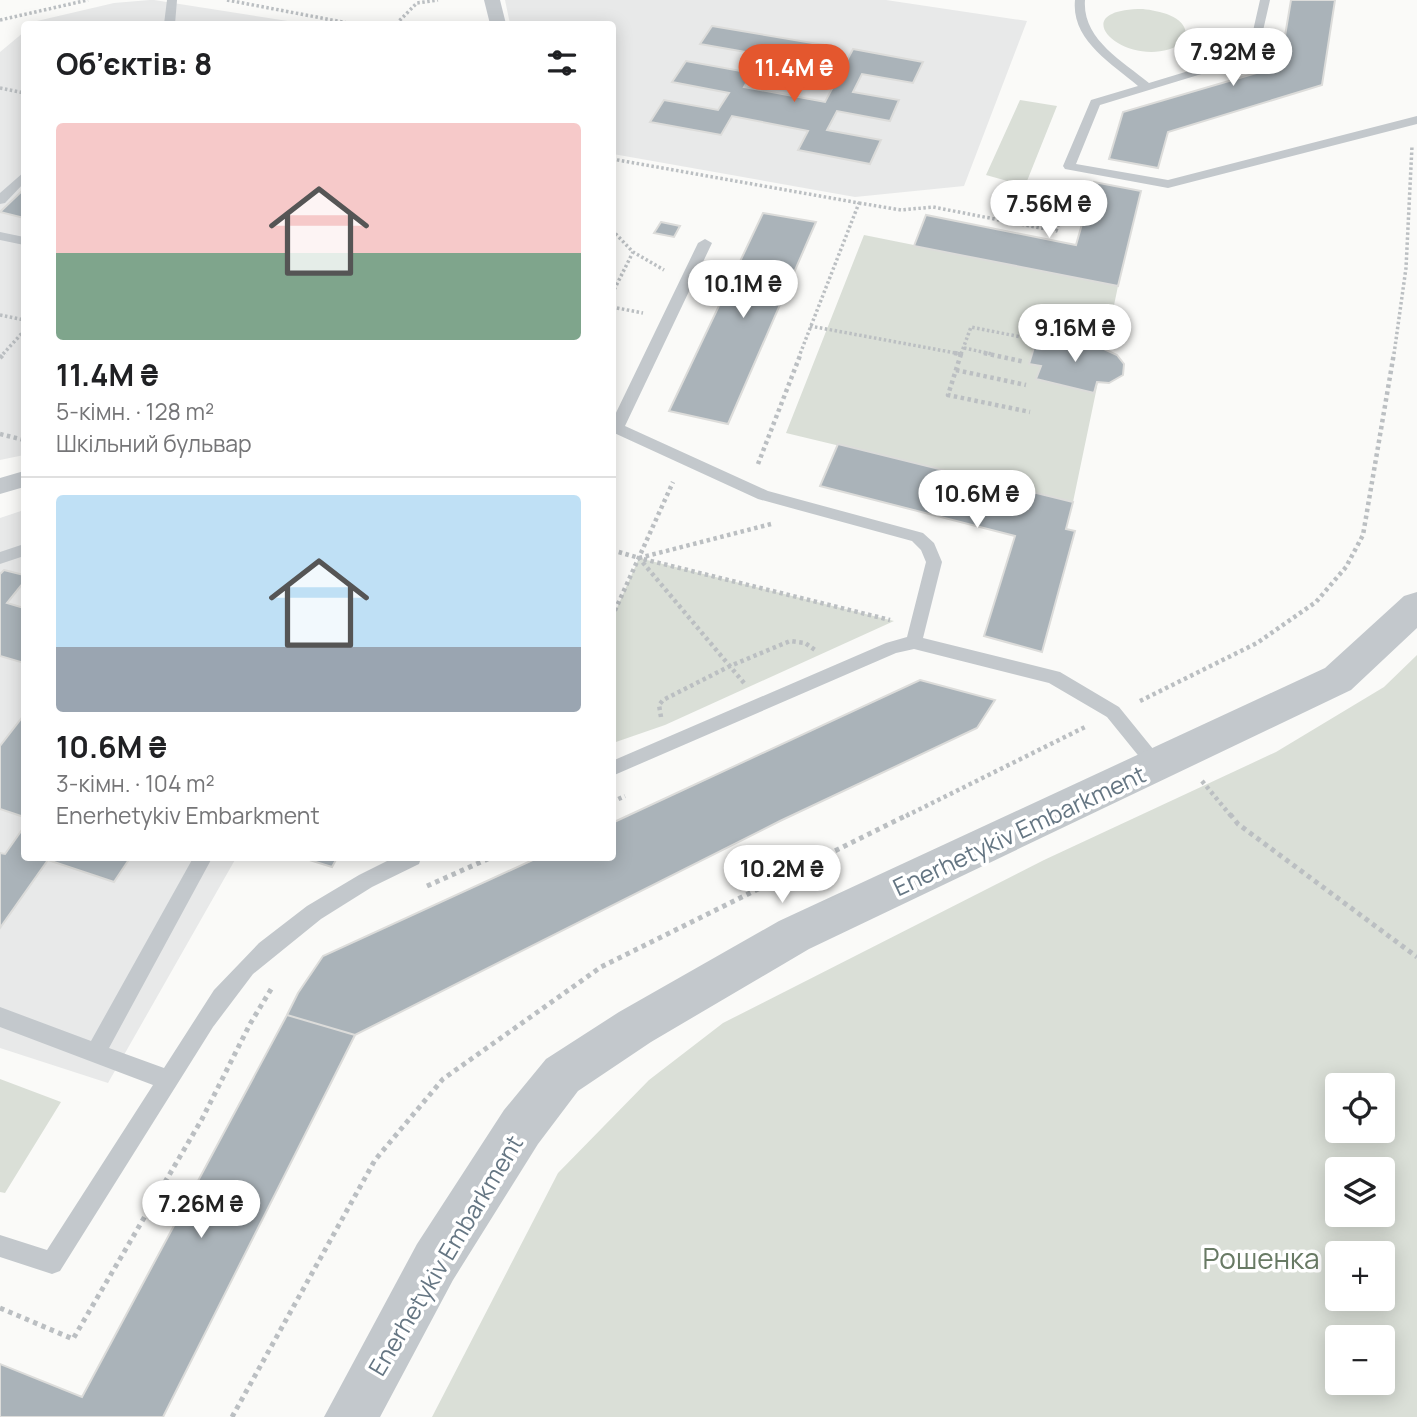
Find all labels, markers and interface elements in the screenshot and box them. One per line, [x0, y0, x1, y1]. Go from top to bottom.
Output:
pin: 7.92M ₴ [1168, 28, 1298, 88]
text: 7.92M ₴ [1190, 35, 1276, 67]
text: Об’єктів: 8 [56, 43, 212, 84]
icon: filters [543, 44, 581, 82]
pin: 11.4M ₴ [729, 44, 859, 104]
text: 11.4M ₴ [755, 51, 833, 83]
icon: home [256, 168, 382, 294]
pin: 7.56M ₴ [984, 180, 1114, 240]
text: 7.56M ₴ [1006, 187, 1092, 219]
pin: 10.1M ₴ [678, 260, 808, 320]
text: 10.1M ₴ [704, 267, 782, 299]
pin: 9.16M ₴ [1010, 304, 1140, 364]
text: 9.16M ₴ [1034, 311, 1116, 343]
text: 11.4M ₴ [56, 354, 159, 395]
text: 5-кімн. · 128 m² [56, 395, 214, 427]
text: Шкільний бульвар [56, 427, 252, 459]
pin: 10.6M ₴ [912, 470, 1042, 530]
text: 10.6M ₴ [934, 477, 1020, 509]
icon: home [256, 540, 382, 666]
text: 10.6M ₴ [56, 726, 167, 767]
street label: Enerhetykiv Embarkment [887, 757, 1151, 903]
text: 3-кімн. · 104 m² [56, 767, 215, 799]
text: Enerhetykiv Embarkment [56, 799, 320, 831]
pin: 10.2M ₴ [717, 846, 847, 905]
text: 10.2M ₴ [740, 852, 824, 884]
map controls [1325, 1073, 1395, 1395]
button: locate [1325, 1073, 1395, 1143]
street label: Enerhetykiv Embarkment [360, 1129, 530, 1381]
button: layers [1325, 1157, 1395, 1227]
pin: 7.26M ₴ [136, 1180, 266, 1240]
text: 7.26M ₴ [158, 1187, 244, 1219]
park label: Рошенка [1202, 1239, 1320, 1277]
button: + [1325, 1241, 1395, 1311]
button: − [1325, 1325, 1395, 1395]

